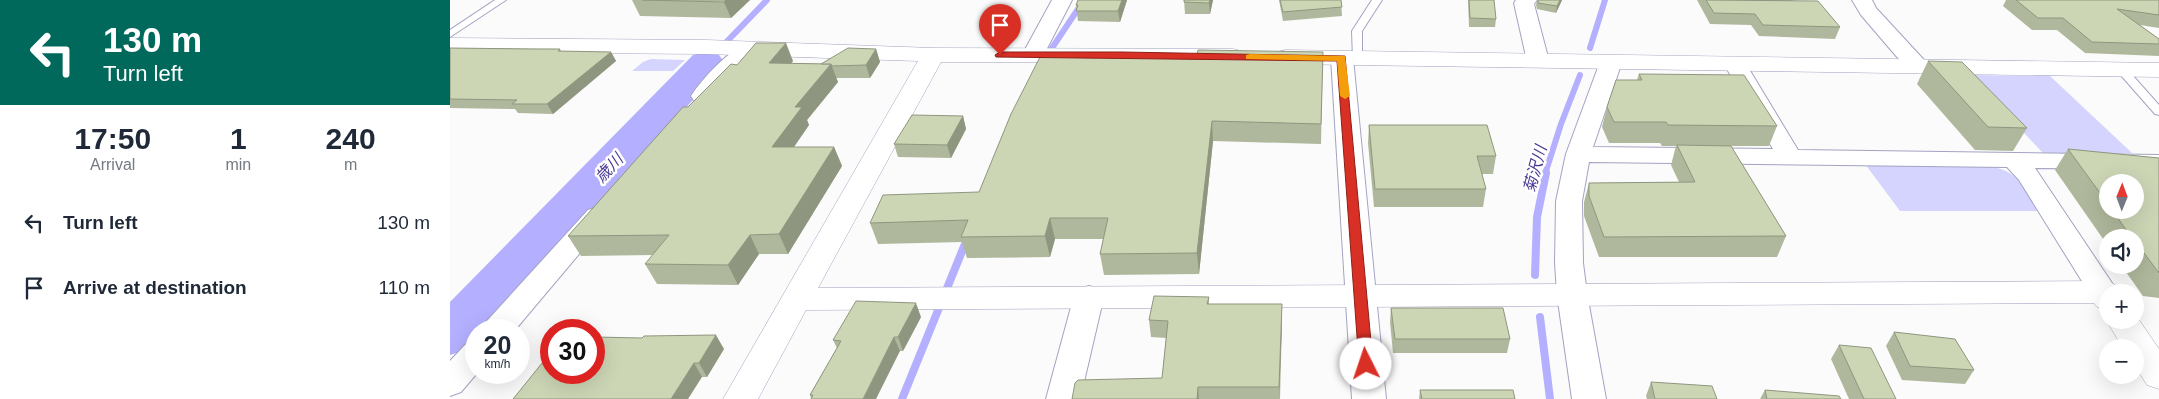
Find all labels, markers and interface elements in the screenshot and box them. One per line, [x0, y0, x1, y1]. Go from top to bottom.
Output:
pin [979, 4, 1021, 55]
icon: arrive [986, 11, 1014, 39]
icon: left [20, 20, 85, 85]
text: 130 m [103, 20, 202, 59]
text: Turn left [103, 61, 183, 86]
text: 17:50 [74, 122, 151, 155]
text: 1 [230, 122, 247, 155]
text: 240 [326, 122, 376, 155]
water label: 菊沢川 [1521, 142, 1550, 194]
water label: 歳川 [592, 149, 627, 186]
text: Arrival [90, 156, 135, 173]
text: min [225, 156, 251, 173]
text: m [344, 156, 357, 173]
north arrow [2099, 174, 2144, 219]
map controls [2099, 174, 2144, 384]
icon: left [20, 209, 48, 237]
text: Turn left [63, 212, 138, 233]
text: 130 m [377, 212, 430, 233]
button: sound [2099, 229, 2144, 274]
icon: arrive [20, 274, 48, 302]
text: Arrive at destination [63, 277, 247, 298]
text: 110 m [379, 277, 430, 298]
button: + [2099, 284, 2144, 329]
speed limit sign: 30 [540, 319, 605, 384]
text: 20 [484, 331, 511, 359]
position arrow [1339, 337, 1391, 389]
button: − [2099, 339, 2144, 384]
text: km/h [484, 357, 511, 371]

